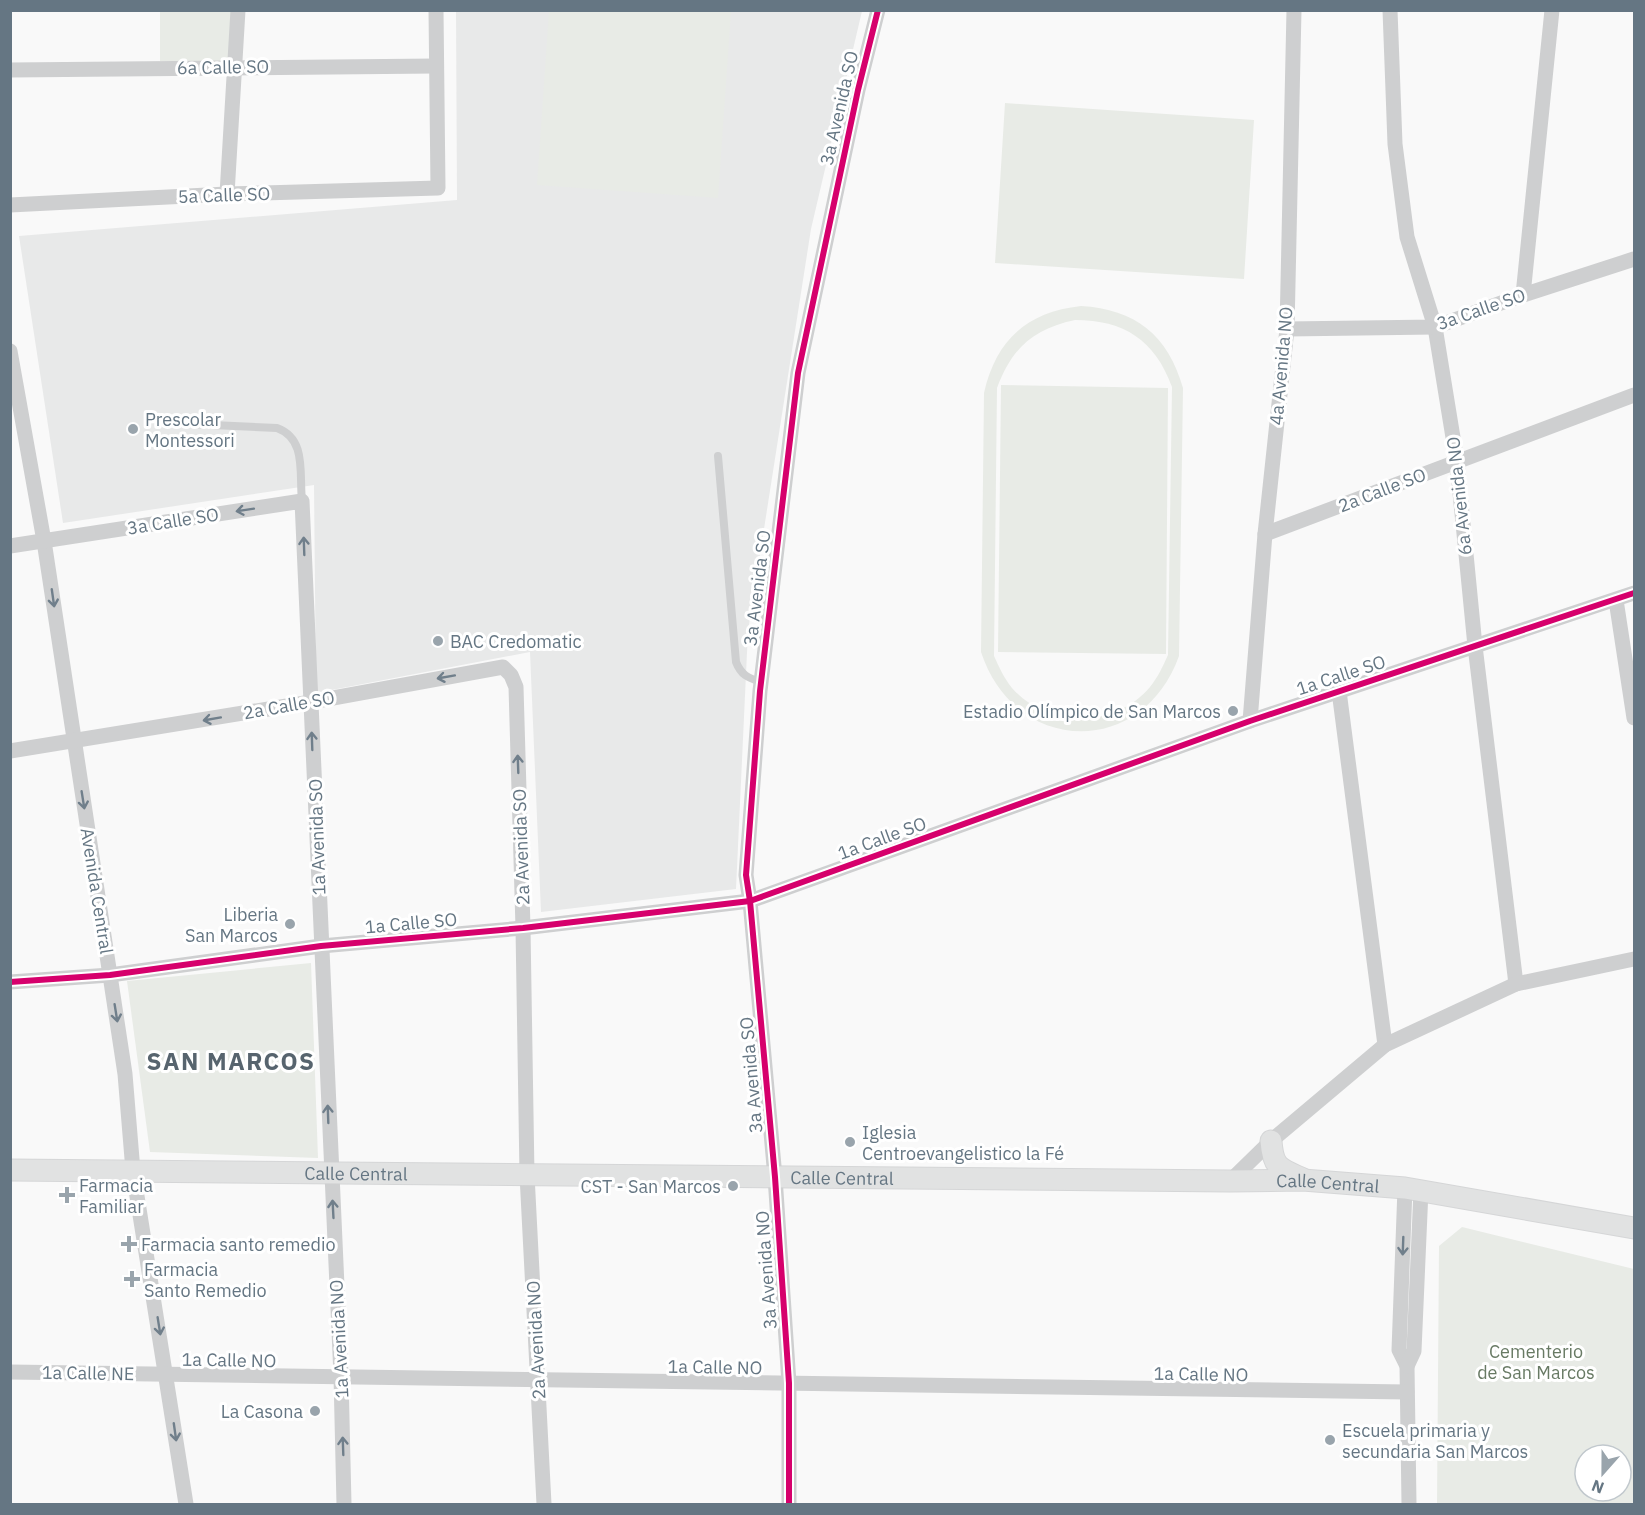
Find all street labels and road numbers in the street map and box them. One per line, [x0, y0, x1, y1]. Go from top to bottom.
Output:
street label: 3a Avenida SO [815, 49, 863, 167]
street label: 6a Calle SO [177, 55, 269, 79]
street label: 5a Calle SO [177, 182, 271, 208]
street label: 3a Calle SO [1434, 283, 1528, 335]
street label: 4a Avenida NO [1264, 306, 1298, 426]
street label: 6a Avenida NO [1441, 436, 1477, 556]
street label: 2a Calle SO [1335, 463, 1429, 517]
street label: 3a Calle SO [126, 502, 220, 540]
street label: 3a Avenida SO [738, 529, 776, 647]
street label: 1a Calle SO [1293, 650, 1389, 700]
street label: 2a Calle SO [241, 686, 337, 724]
street label: 1a Avenida SO [303, 778, 331, 896]
street label: 2a Avenida SO [507, 788, 535, 906]
street label: 1a Calle SO [835, 811, 929, 865]
street label: Avenida Central [76, 826, 118, 956]
street label: 1a Calle SO [364, 908, 458, 938]
street label: 3a Avenida SO [734, 1016, 768, 1134]
street label: Calle Central [304, 1161, 408, 1185]
street label: Calle Central [790, 1166, 894, 1189]
street label: Calle Central [1276, 1168, 1380, 1197]
street label: 3a Avenida NO [750, 1210, 782, 1330]
street label: 1a Avenida NO [324, 1279, 354, 1399]
street label: 2a Avenida NO [521, 1280, 551, 1400]
street label: 1a Calle NO [181, 1348, 277, 1372]
street label: 1a Calle NO [667, 1355, 763, 1379]
street label: 1a Calle NE [42, 1361, 134, 1385]
street label: 1a Calle NO [1153, 1362, 1249, 1386]

